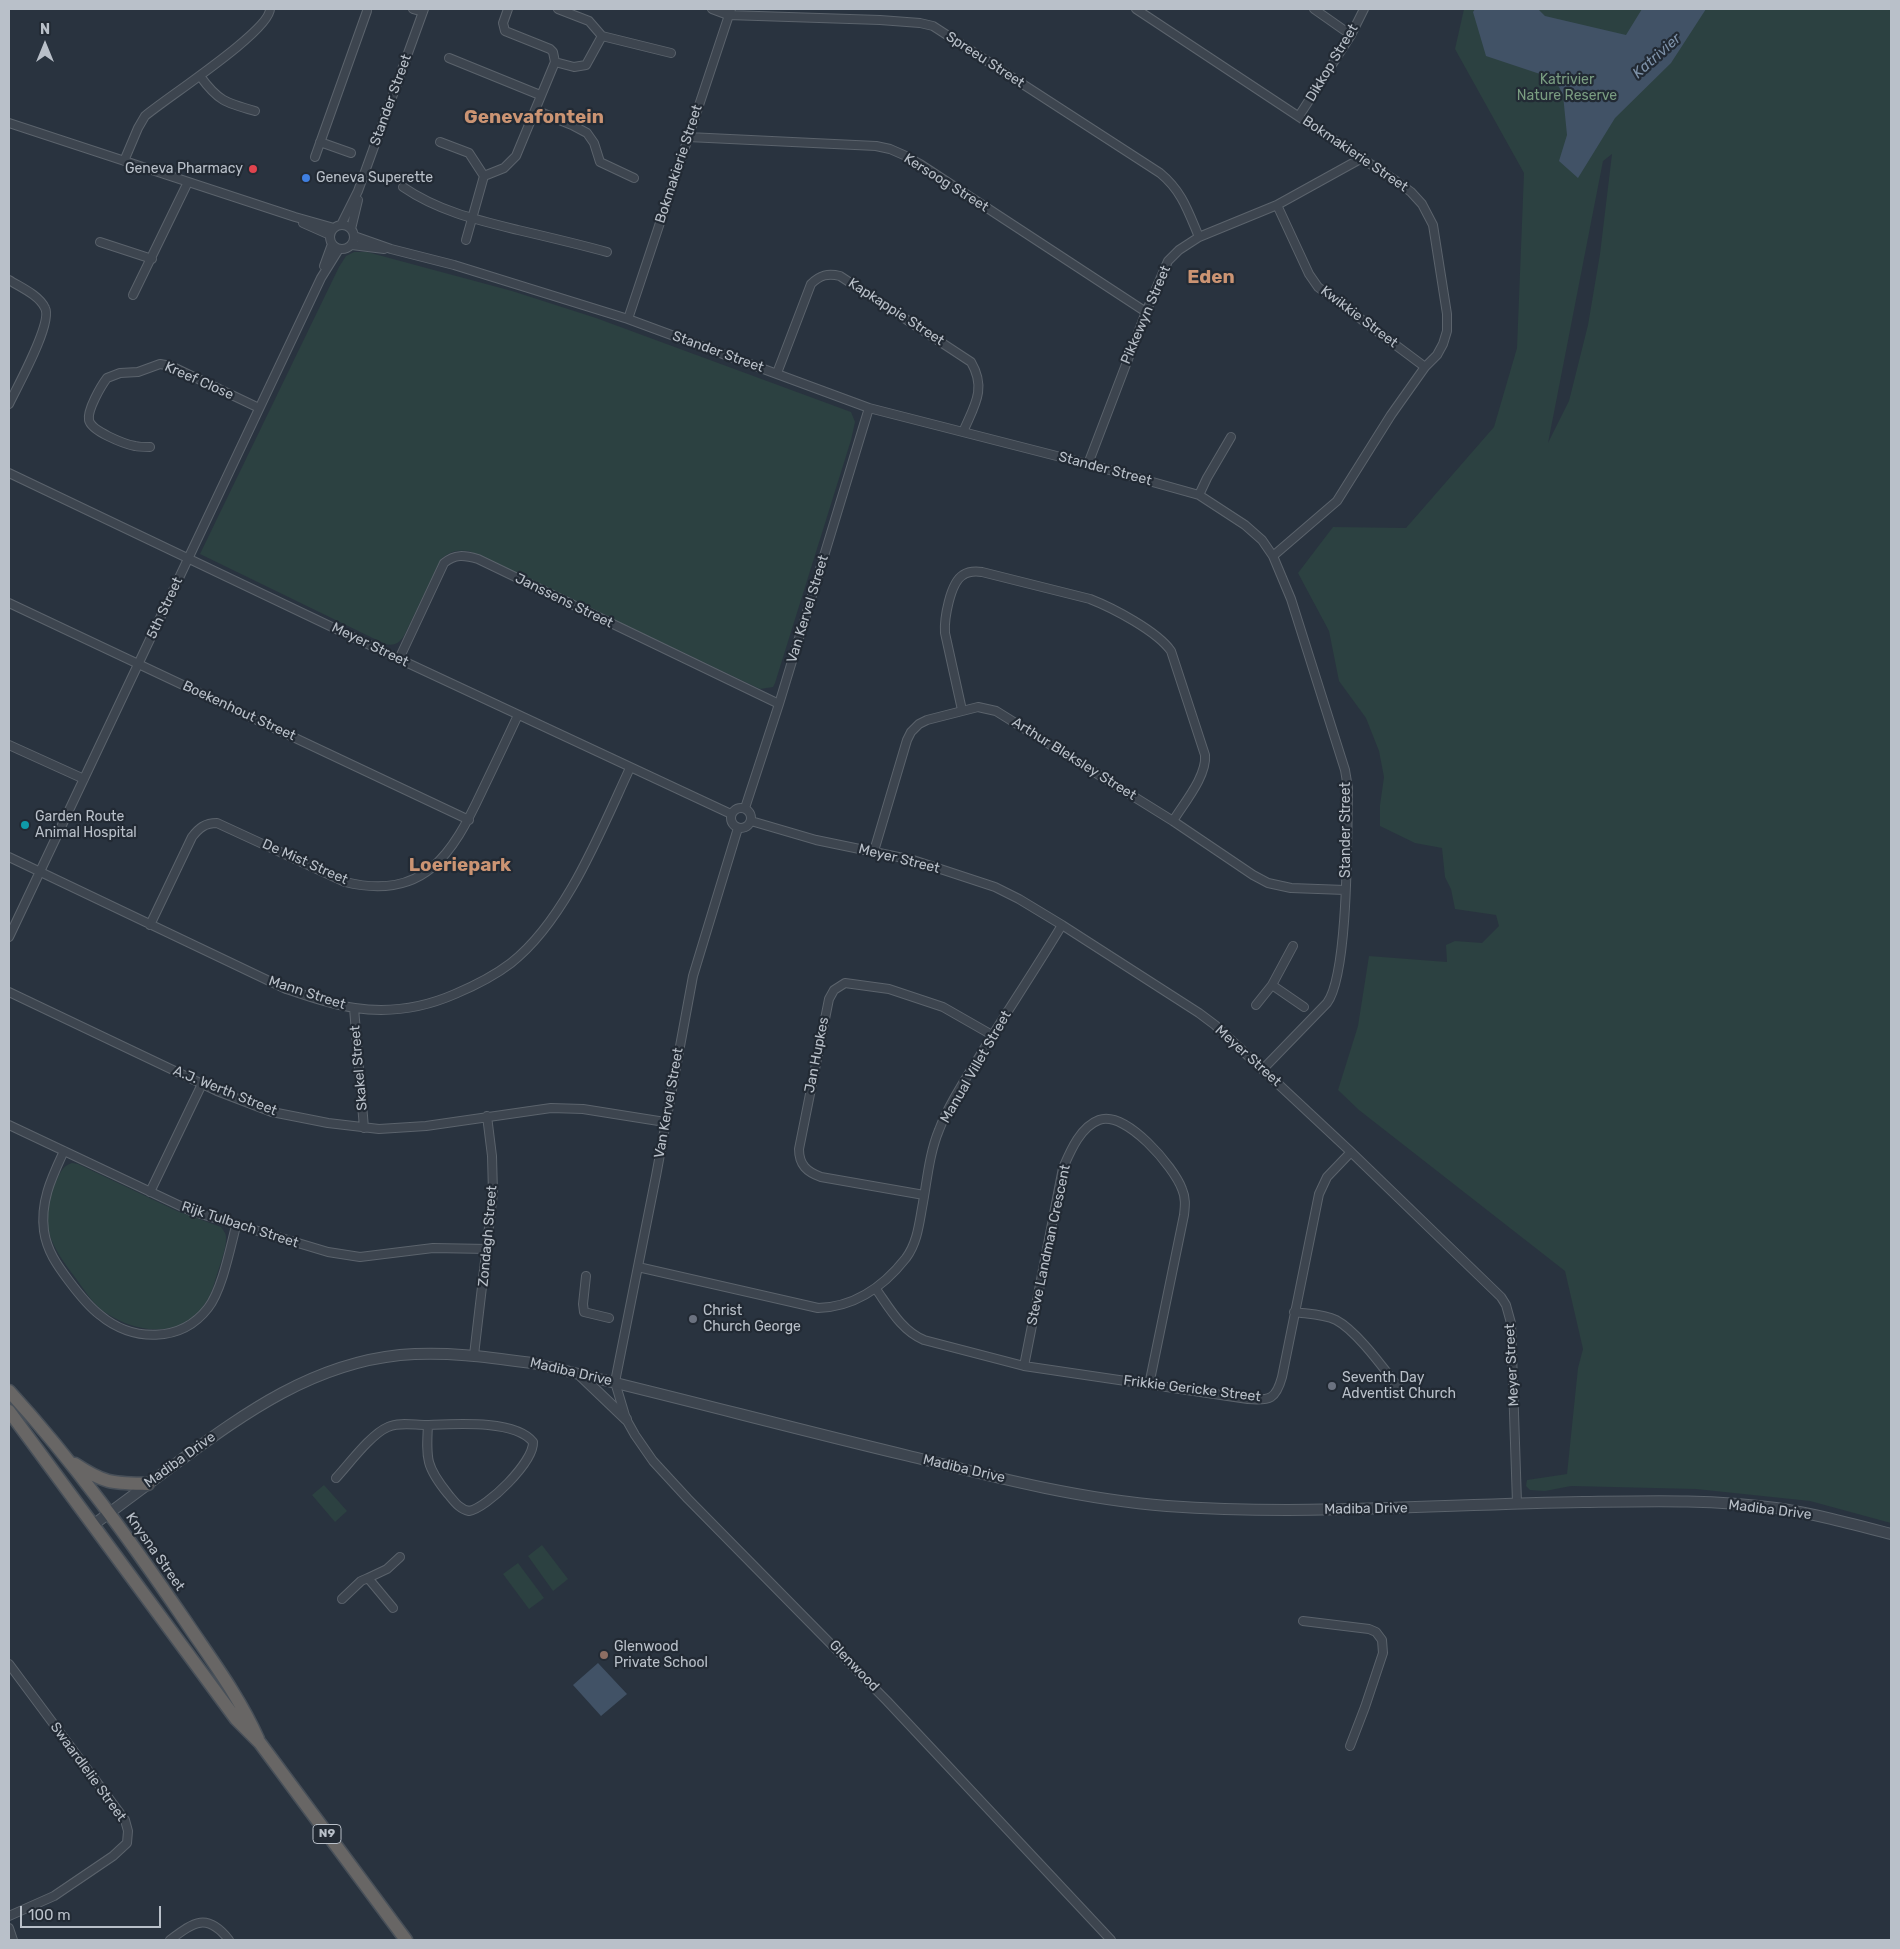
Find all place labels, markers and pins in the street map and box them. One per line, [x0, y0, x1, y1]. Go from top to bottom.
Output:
place label: Geneva Pharmacy [125, 161, 243, 177]
marker: Geneva Pharmacy [247, 163, 259, 175]
place label: Geneva Superette [316, 170, 433, 186]
marker: Geneva Superette [300, 172, 312, 184]
place label: Garden Route Animal Hospital [35, 809, 137, 842]
marker: Garden Route Animal Hospital [19, 819, 31, 831]
place label: Christ Church George [703, 1303, 801, 1335]
marker: Christ Church George [687, 1313, 699, 1325]
place label: Seventh Day Adventist Church [1342, 1370, 1456, 1402]
marker: Seventh Day Adventist Church [1326, 1380, 1338, 1392]
place label: Glenwood Private School [614, 1639, 708, 1671]
marker: Glenwood Private School [598, 1649, 610, 1661]

